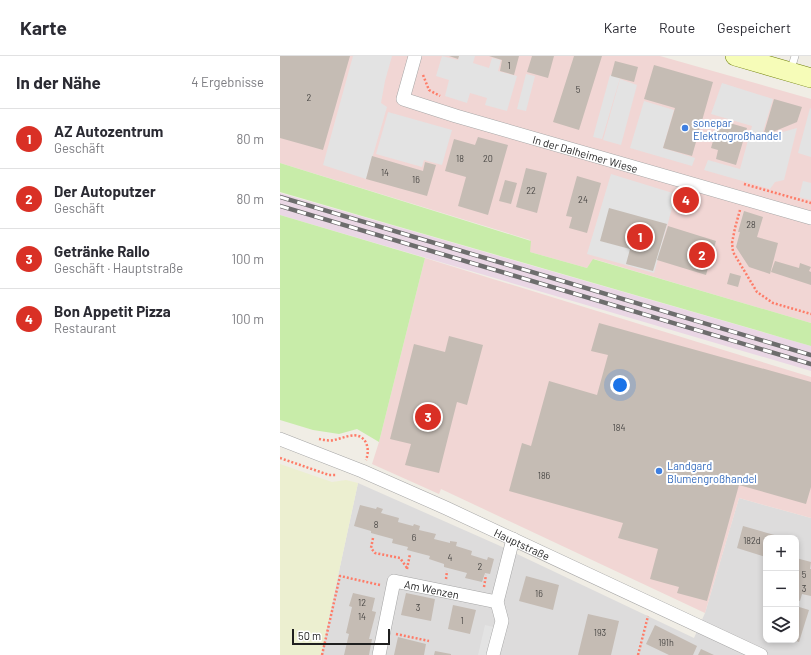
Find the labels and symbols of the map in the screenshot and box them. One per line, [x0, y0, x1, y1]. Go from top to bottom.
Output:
house number: 1 [507, 60, 511, 71]
house number: 5 [576, 84, 581, 95]
house number: 2 [307, 92, 312, 103]
place label: sonepar Elektrogroßhandel [693, 116, 781, 142]
marker: sonepar Elektrogroßhandel [680, 123, 690, 133]
street label: In der Dalheimer Wiese [531, 132, 640, 175]
house number: 18 [456, 153, 464, 164]
house number: 20 [483, 153, 493, 164]
house number: 14 [381, 167, 389, 178]
house number: 16 [412, 174, 420, 185]
house number: 22 [526, 185, 536, 196]
pin: 4 [673, 185, 699, 215]
house number: 24 [578, 194, 588, 205]
house number: 28 [746, 219, 756, 230]
pin: 1 [627, 222, 653, 252]
pin: 2 [689, 240, 715, 270]
your location [610, 375, 630, 395]
pin: 3 [415, 402, 441, 432]
house number: 184 [613, 422, 625, 433]
place label: Landgard Blumengroßhandel [667, 459, 757, 485]
marker: Landgard Blumengroßhandel [654, 466, 664, 476]
house number: 186 [538, 470, 551, 481]
house number: 8 [374, 519, 379, 530]
street label: Hauptstraße [492, 525, 552, 562]
house number: 6 [412, 532, 417, 543]
house number: 182d [743, 535, 761, 546]
house number: 4 [448, 552, 453, 563]
house number: 2 [478, 561, 483, 572]
house number: 5 [802, 569, 807, 580]
street label: Am Wenzen [403, 577, 460, 601]
house number: 3 [802, 583, 807, 594]
house number: 16 [535, 588, 543, 599]
house number: 12 [358, 597, 366, 608]
house number: 3 [416, 602, 421, 613]
house number: 14 [358, 611, 366, 622]
house number: 1 [460, 615, 464, 626]
scale bar [292, 627, 390, 646]
house number: 193 [594, 627, 607, 638]
house number: 191h [658, 637, 674, 648]

